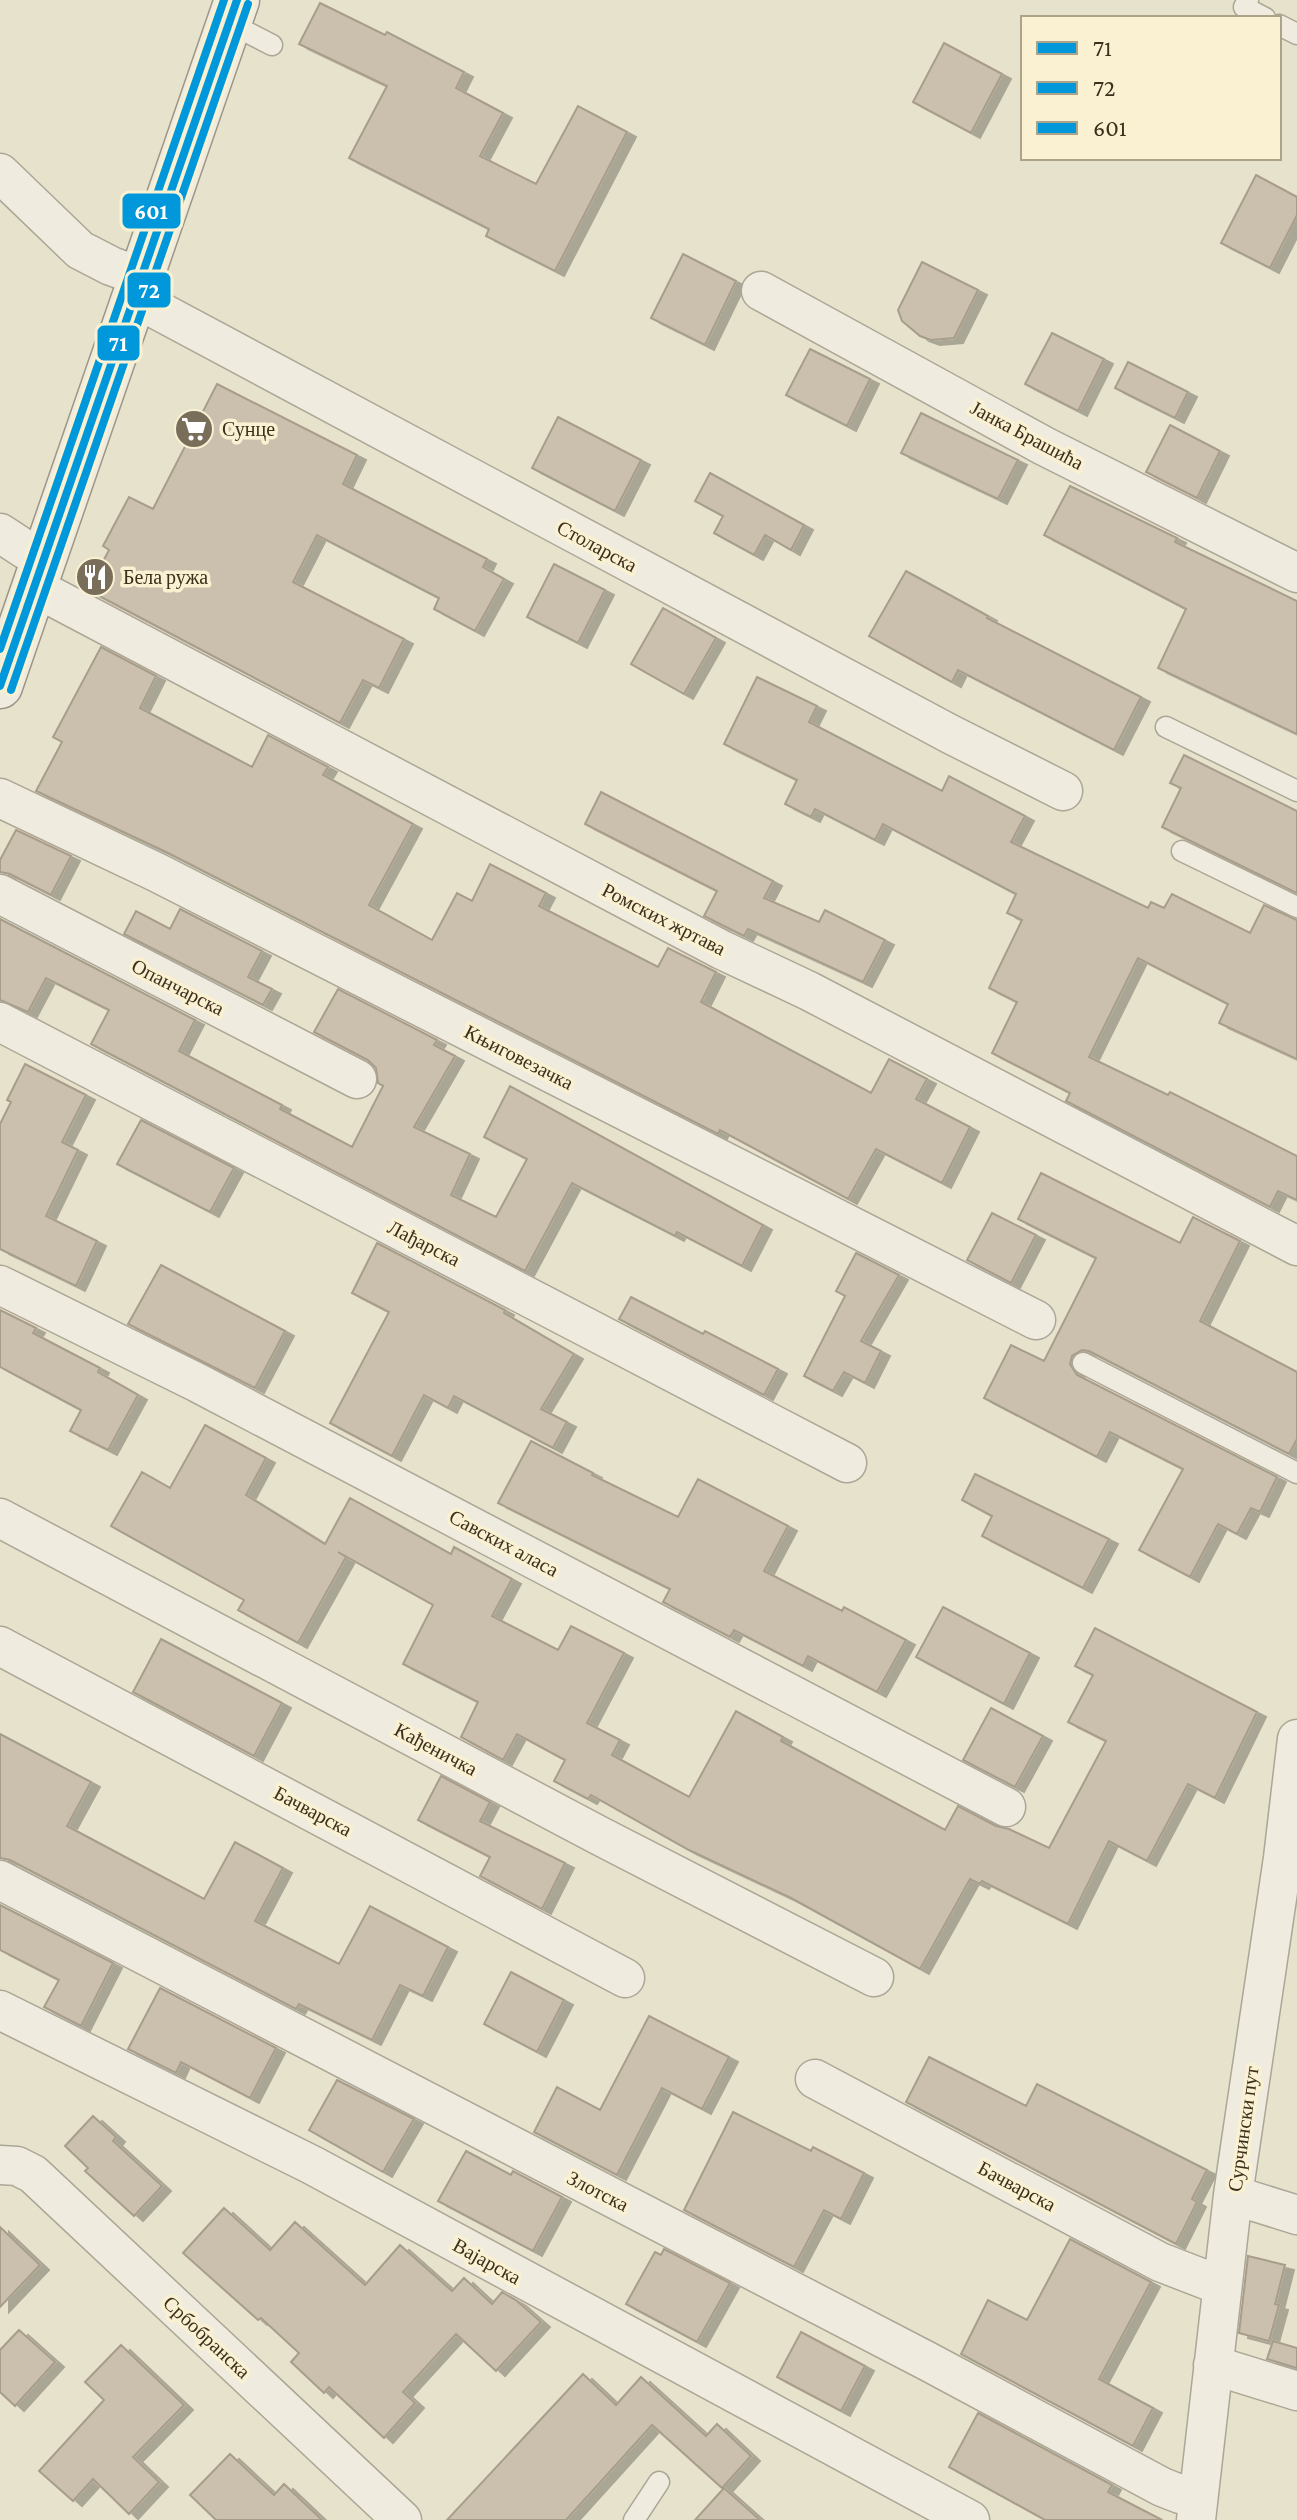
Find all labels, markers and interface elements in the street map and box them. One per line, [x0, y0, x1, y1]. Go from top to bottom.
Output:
legend [1021, 16, 1281, 160]
text: 71 [1093, 34, 1112, 61]
text: 72 [1093, 74, 1116, 101]
text: 601 [1093, 114, 1127, 141]
line badge: 601 [121, 192, 182, 230]
text: 601 [134, 199, 168, 224]
line badge: 72 [126, 271, 172, 309]
text: 72 [138, 278, 160, 303]
line badge: 71 [96, 324, 141, 362]
text: 71 [109, 331, 127, 356]
street label: Јанка Брашића [966, 396, 1087, 475]
supermarket icon: Сунце [173, 408, 215, 450]
place label: Сунце [222, 418, 275, 441]
street label: Столарска [553, 516, 641, 577]
restaurant icon: Бела ружа [74, 556, 116, 598]
place label: Бела ружа [123, 566, 208, 589]
street label: Ромских жртава [598, 878, 729, 960]
street label: Опанчарска [128, 954, 228, 1021]
street label: Књиговезачка [461, 1020, 577, 1094]
street label: Лађарска [384, 1215, 464, 1271]
street label: Савских аласа [446, 1505, 562, 1581]
street label: Кађеничка [391, 1718, 481, 1781]
street label: Бачварска [270, 1781, 356, 1842]
street label: Сурчински пут [1223, 2065, 1264, 2193]
street label: Бачварска [974, 2156, 1060, 2217]
street label: Злотска [564, 2166, 632, 2216]
street label: Вајарска [449, 2233, 525, 2289]
street label: Србобранска [158, 2291, 255, 2384]

